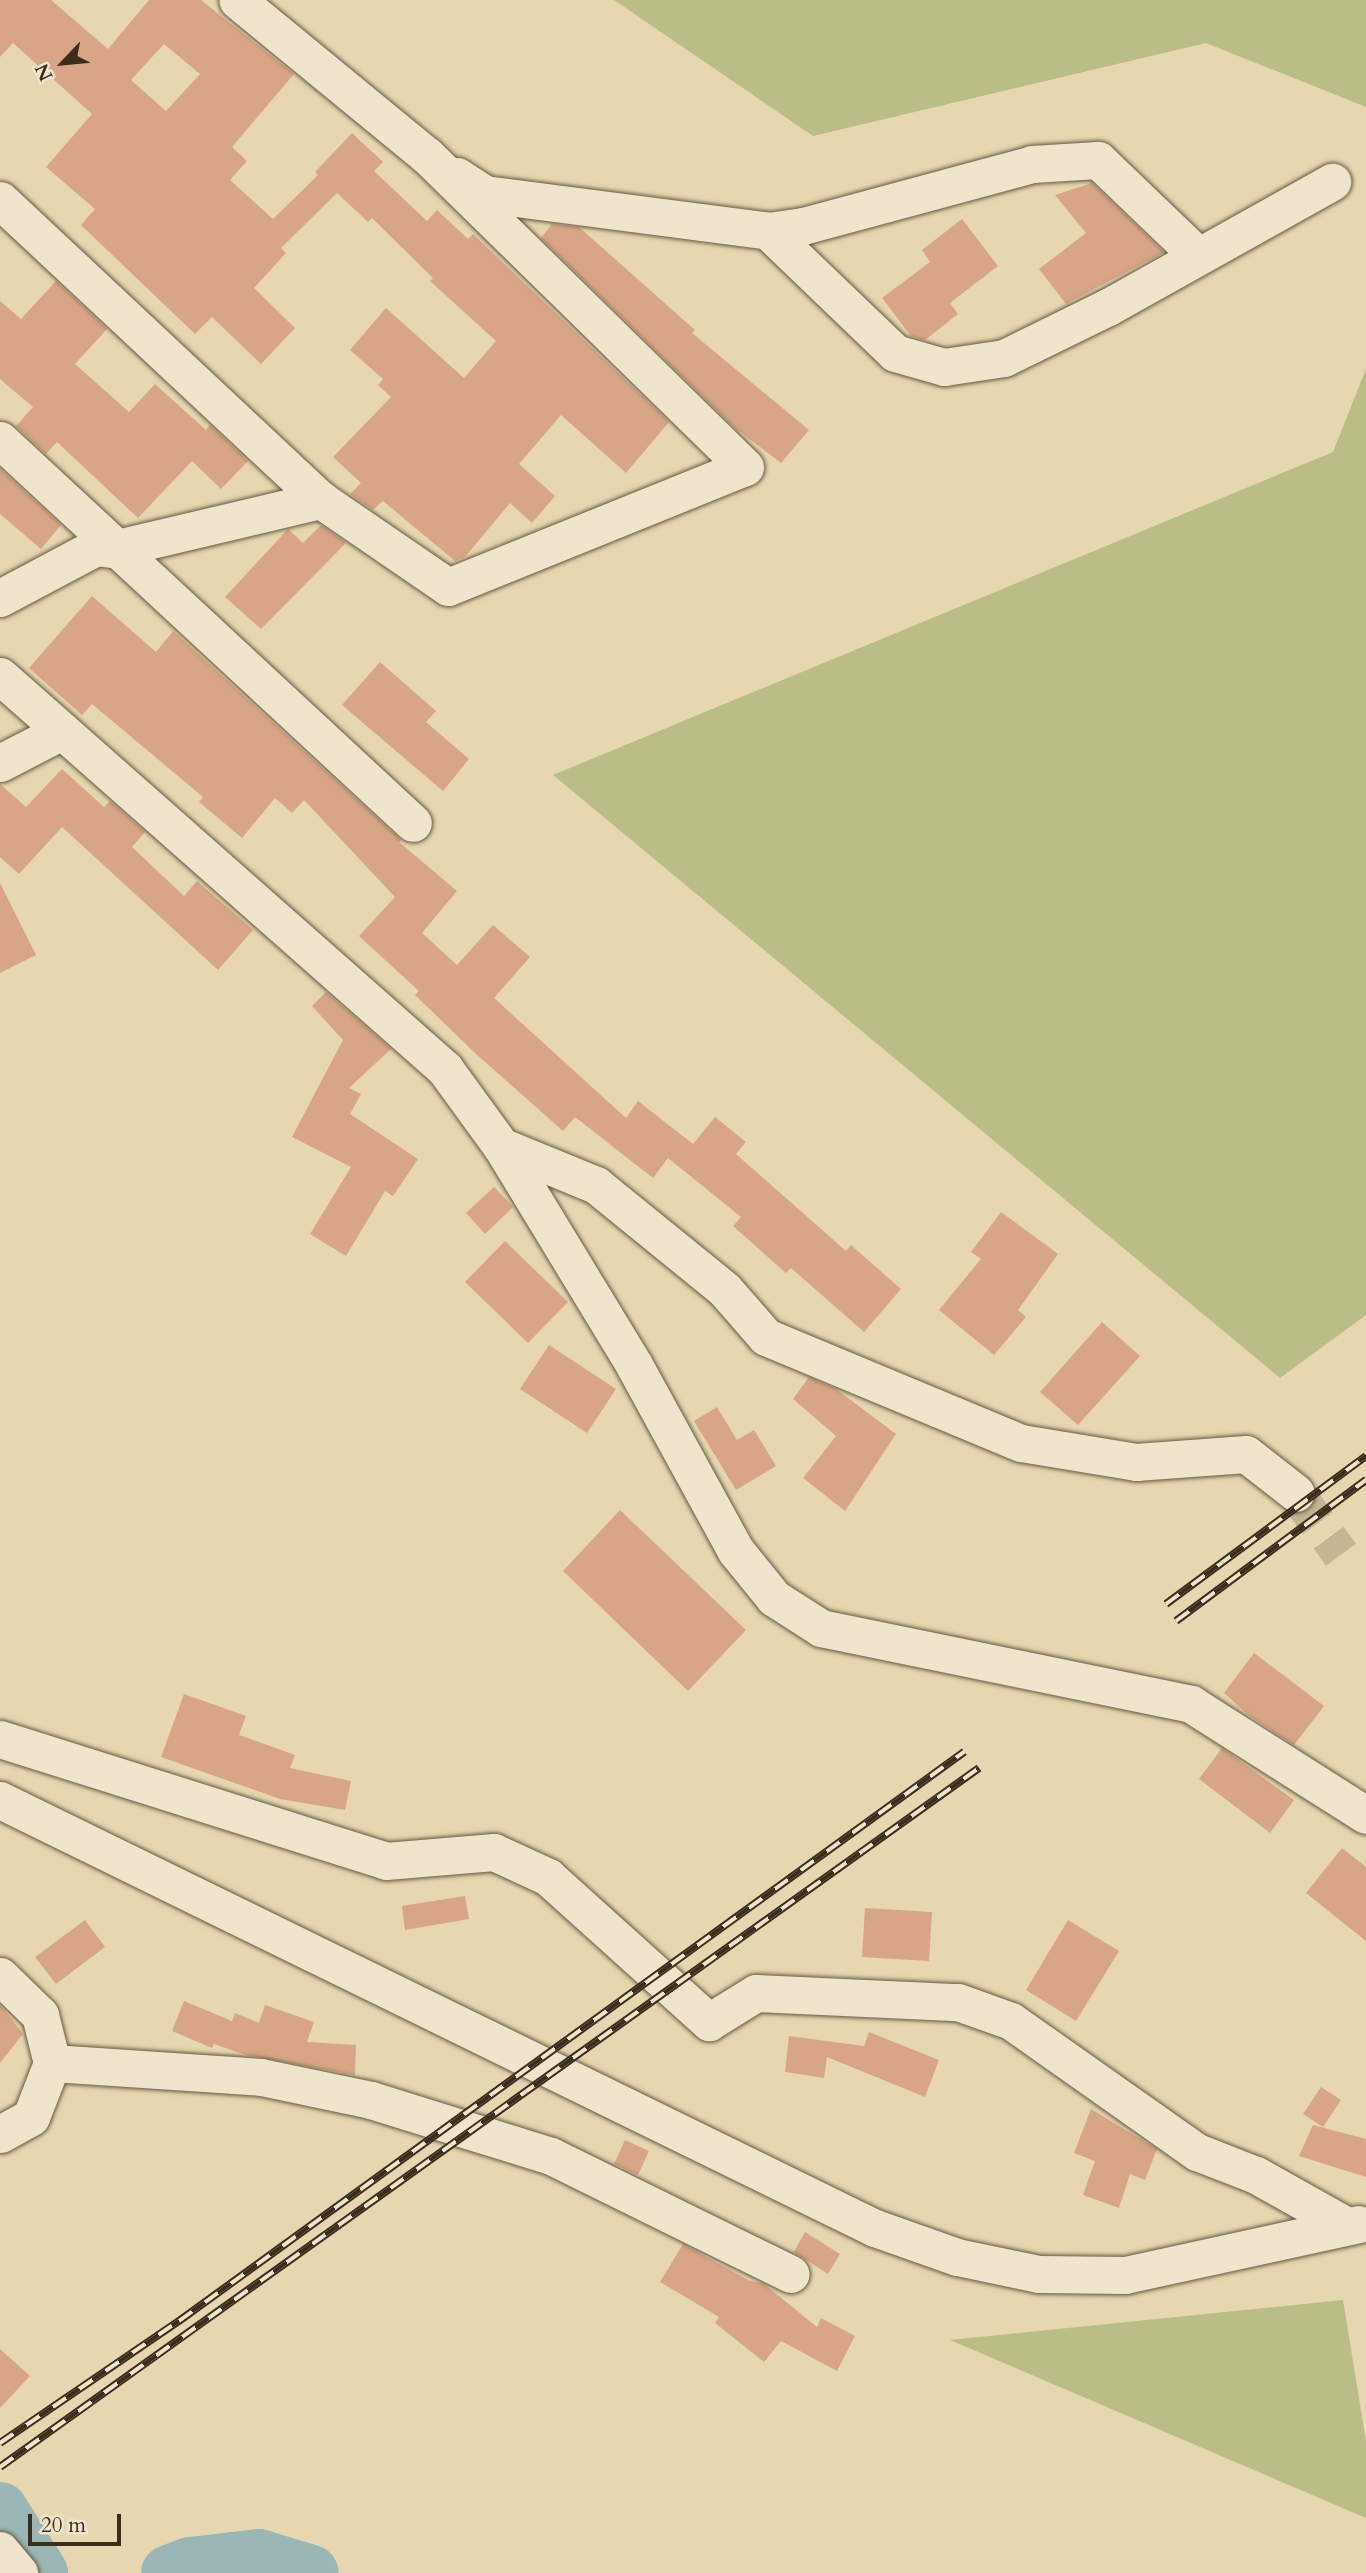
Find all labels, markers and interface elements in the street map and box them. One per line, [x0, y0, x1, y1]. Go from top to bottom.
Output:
north arrow [28, 28, 98, 98]
text: N [29, 59, 59, 85]
scale bar [32, 2500, 124, 2544]
text: 20 m [41, 2511, 86, 2540]

